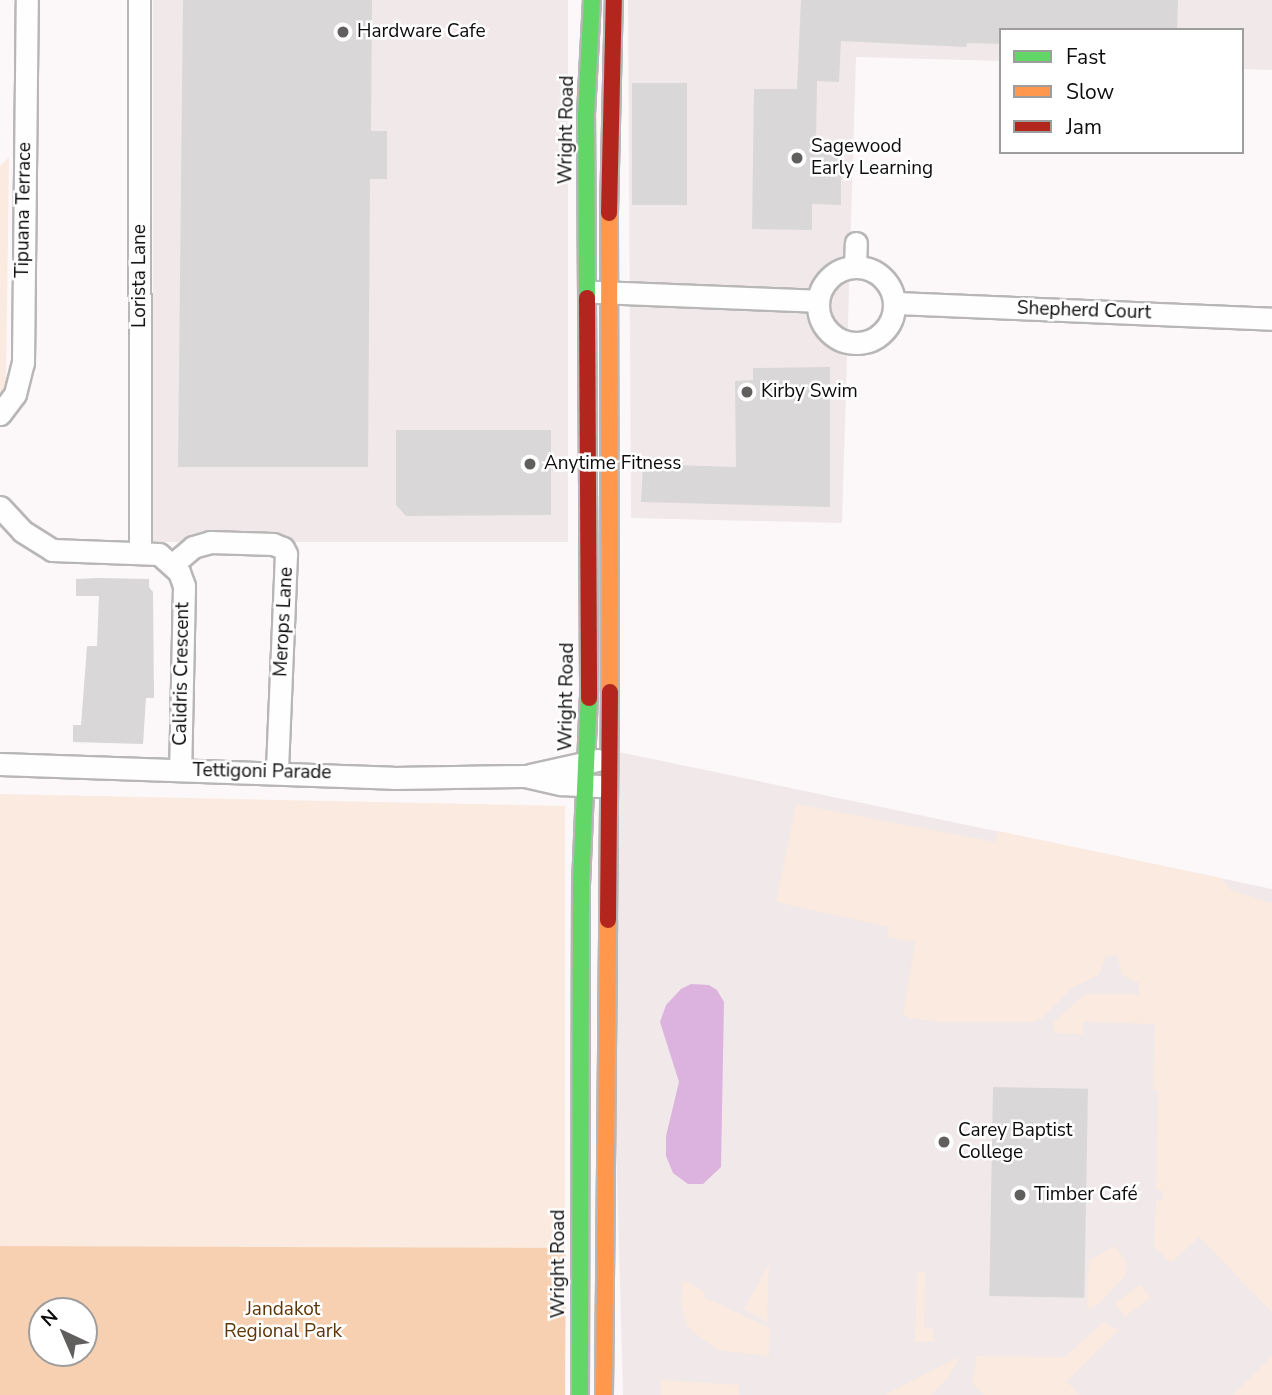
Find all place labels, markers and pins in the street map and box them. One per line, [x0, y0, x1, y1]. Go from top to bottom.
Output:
place label: Hardware Cafe [357, 21, 486, 43]
marker: Hardware Cafe [335, 24, 351, 40]
place label: Sagewood Early Learning [811, 136, 933, 180]
marker: Sagewood Early Learning [789, 150, 805, 166]
place label: Kirby Swim [761, 381, 858, 403]
marker: Kirby Swim [739, 384, 755, 400]
place label: Anytime Fitness [544, 453, 681, 475]
marker: Anytime Fitness [522, 456, 538, 472]
place label: Carey Baptist College [958, 1120, 1073, 1164]
marker: Carey Baptist College [936, 1134, 952, 1150]
place label: Timber Café [1034, 1184, 1138, 1206]
marker: Timber Café [1012, 1187, 1028, 1203]

